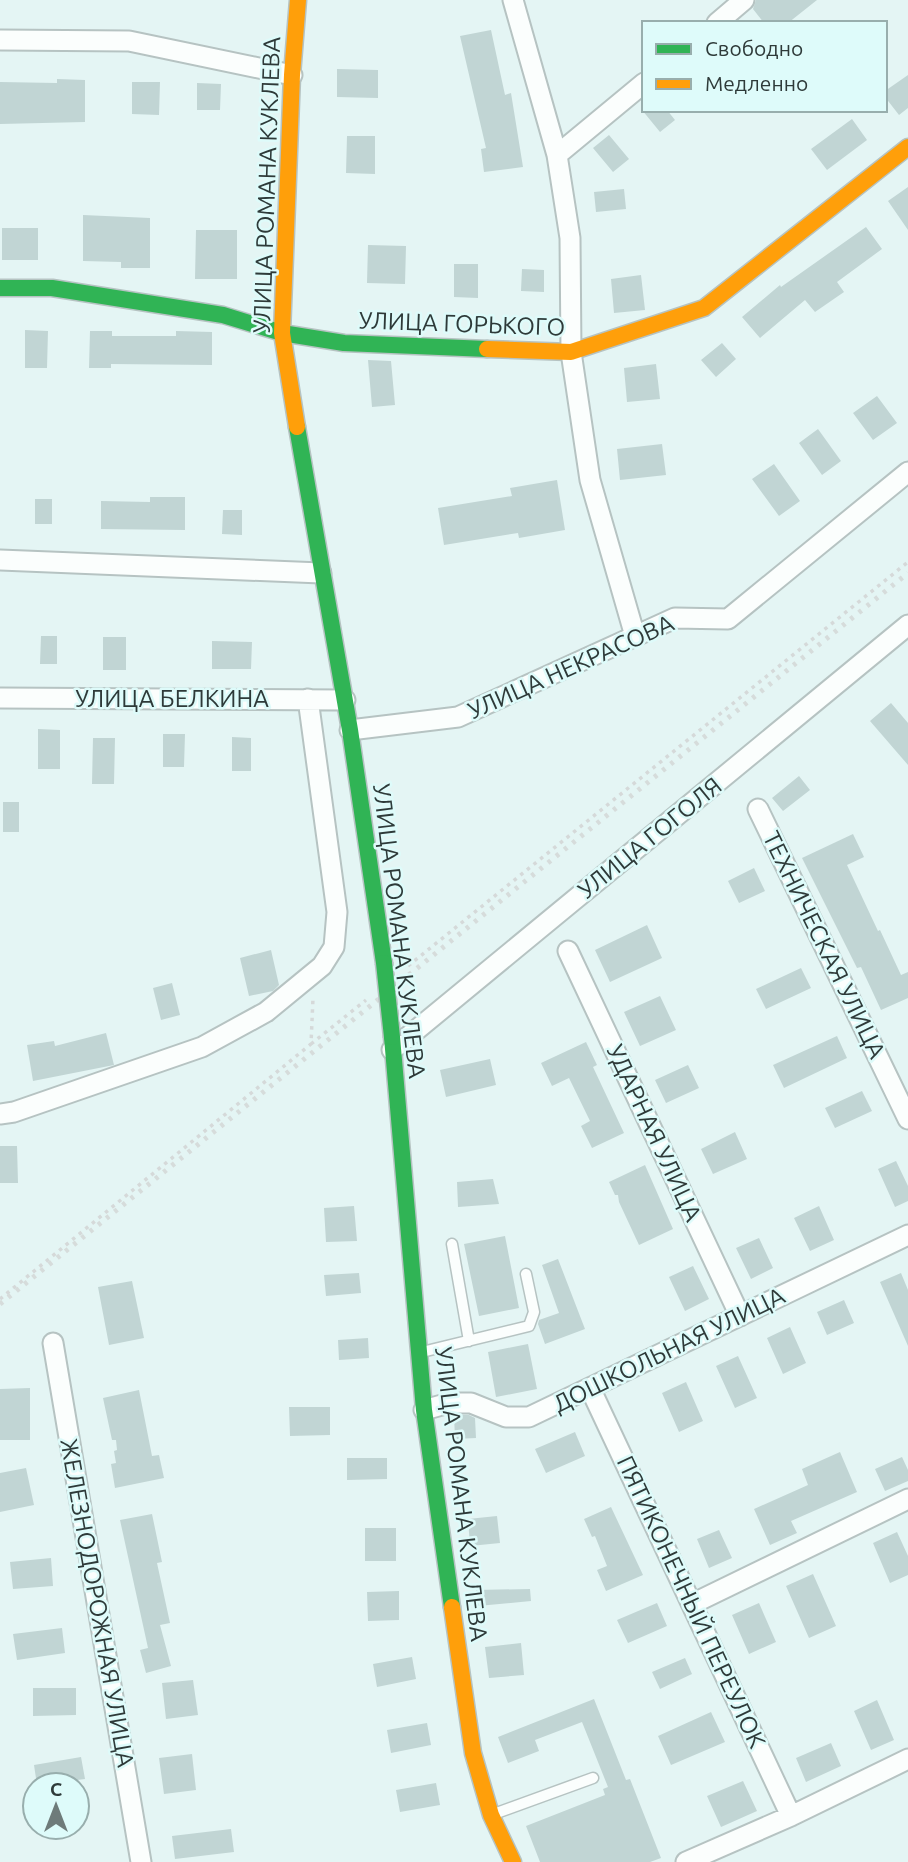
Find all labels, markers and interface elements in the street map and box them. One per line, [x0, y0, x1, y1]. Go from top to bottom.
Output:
legend [642, 21, 887, 112]
street label: УЛИЦА РОМАНА КУКЛЕВА [248, 36, 285, 334]
text: Свободно [705, 36, 803, 60]
text: Медленно [705, 71, 808, 95]
street label: УЛИЦА ГОРЬКОГО [358, 306, 566, 341]
street label: УЛИЦА НЕКРАСОВА [464, 609, 678, 724]
street label: УЛИЦА БЕЛКИНА [75, 685, 269, 712]
street label: УЛИЦА ГОГОЛЯ [573, 772, 727, 904]
street label: УЛИЦА РОМАНА КУКЛЕВА [368, 782, 431, 1080]
street label: ТЕХНИЧЕСКАЯ УЛИЦА [758, 827, 891, 1063]
street label: УДАРНАЯ УЛИЦА [602, 1040, 707, 1226]
street label: ДОШКОЛЬНАЯ УЛИЦА [549, 1282, 789, 1417]
street label: УЛИЦА РОМАНА КУКЛЕВА [430, 1345, 493, 1643]
street label: ЖЕЛЕЗНОДОРОЖНАЯ УЛИЦА [55, 1436, 140, 1770]
street label: ПЯТИКОНЕЧНЫЙ ПЕРЕУЛОК [612, 1451, 772, 1753]
north arrow [21, 1771, 91, 1841]
text: С [50, 1778, 62, 1800]

